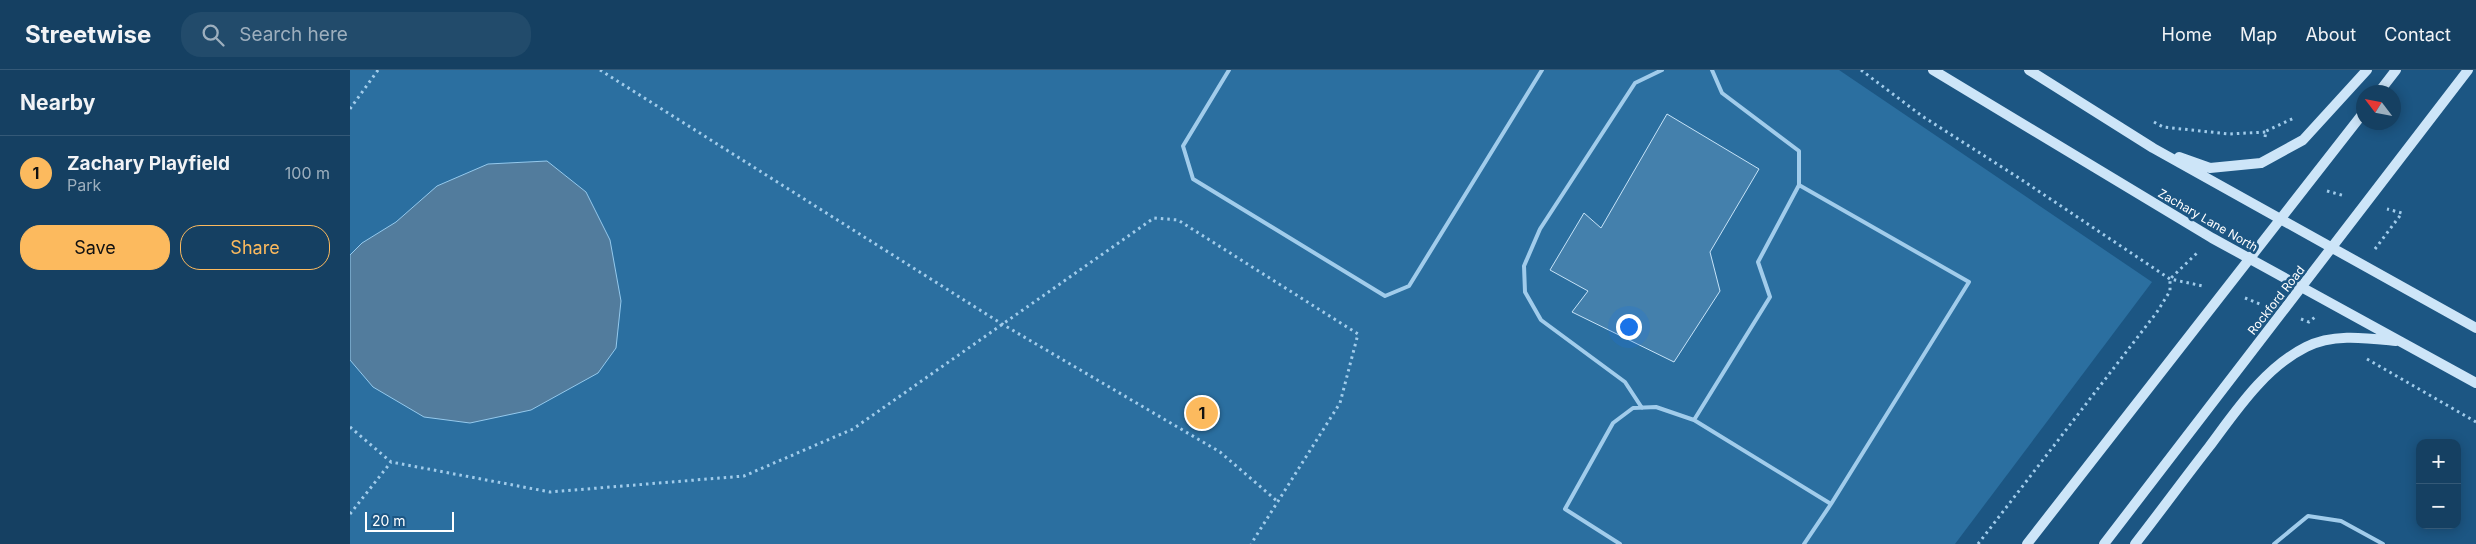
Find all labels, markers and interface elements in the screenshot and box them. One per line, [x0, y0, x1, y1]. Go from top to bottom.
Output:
search box [181, 12, 531, 57]
text: Streetwise [25, 20, 151, 49]
icon: search [199, 21, 227, 49]
text: Search here [239, 23, 348, 46]
text: Home [2162, 24, 2212, 45]
text: Map [2240, 24, 2277, 45]
text: About [2305, 24, 2356, 45]
text: Contact [2384, 24, 2451, 45]
north arrow [2356, 85, 2401, 130]
text: Nearby [20, 90, 95, 115]
text: Zachary Playfield [67, 152, 230, 175]
text: 1 [33, 163, 39, 183]
text: 100 m [285, 163, 330, 183]
text: Park [67, 175, 101, 195]
street label: Zachary Lane North [2155, 185, 2261, 255]
button: Save [20, 225, 170, 270]
button: Share [180, 225, 330, 270]
street label: Rockford Road [2244, 262, 2308, 338]
your location [1616, 314, 1642, 340]
pin: 1 [1186, 394, 1218, 432]
map controls [2416, 439, 2461, 529]
button: + [2416, 439, 2461, 484]
button: − [2416, 484, 2461, 529]
scale bar [365, 509, 454, 532]
text: 20 m [372, 512, 406, 529]

